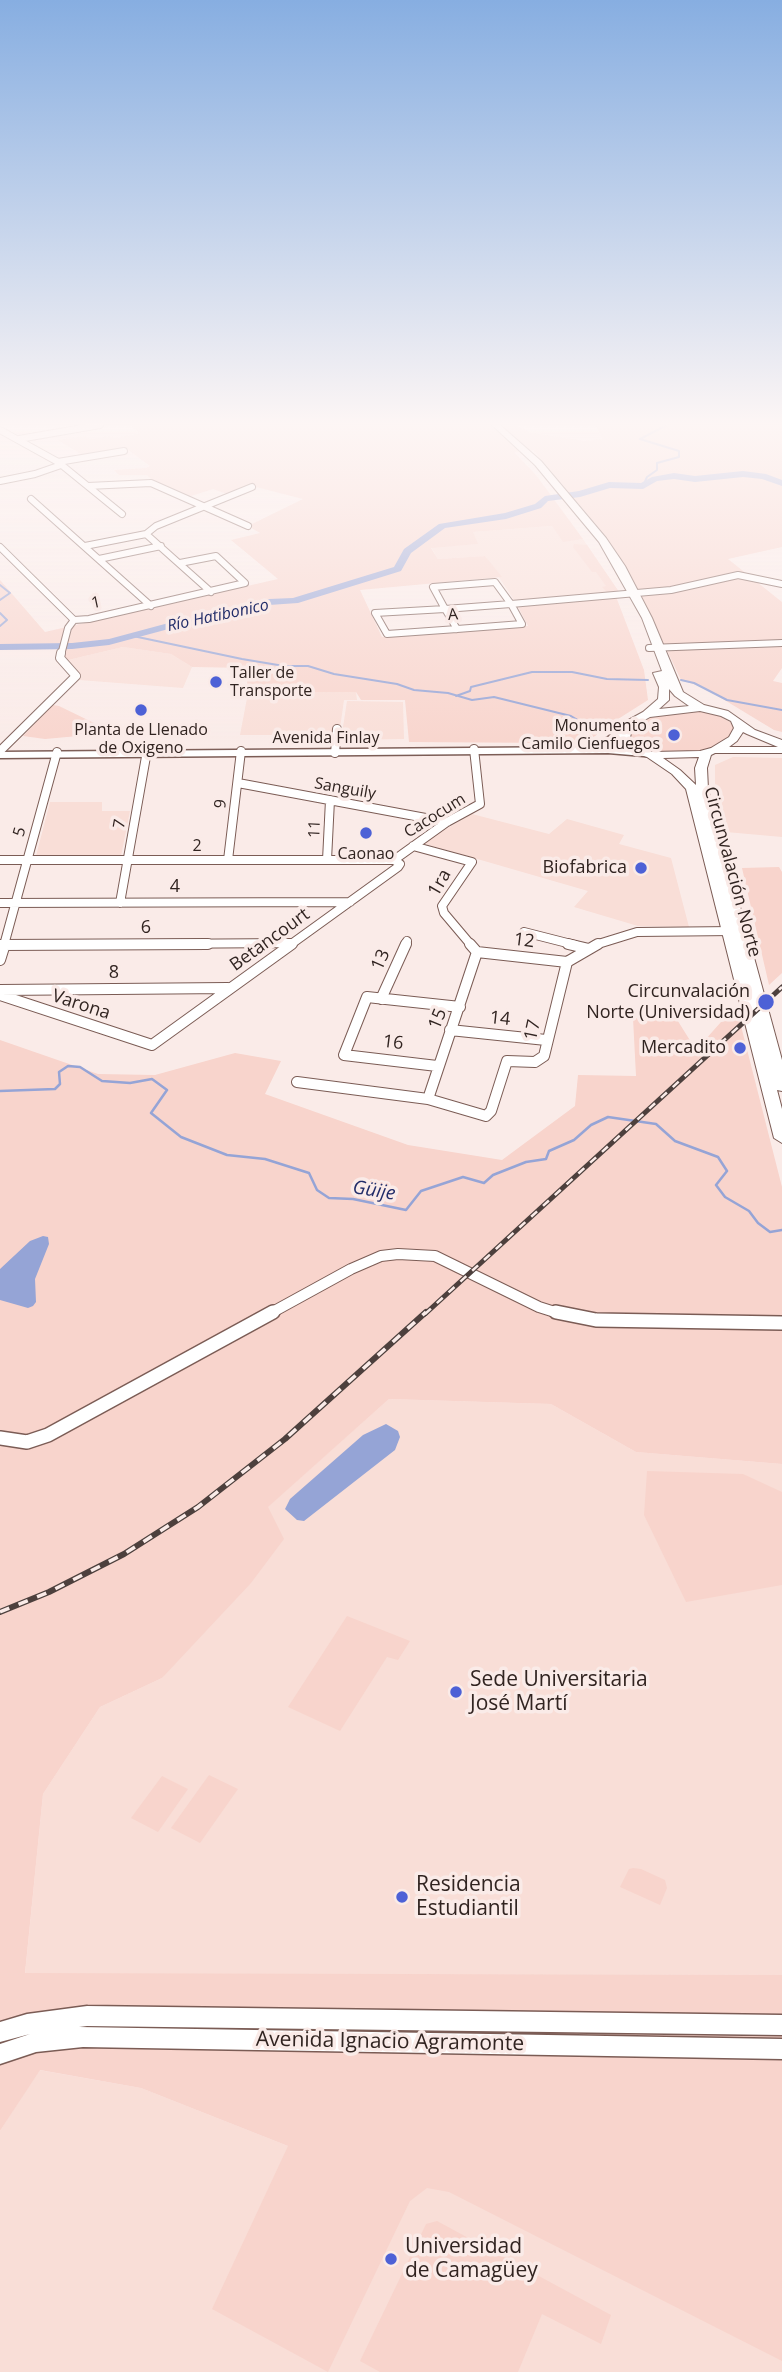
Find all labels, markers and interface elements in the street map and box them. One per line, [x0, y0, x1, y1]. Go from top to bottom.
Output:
street label: 1 [90, 593, 102, 613]
water label: Río Hatibonico [165, 596, 271, 636]
street label: A [447, 605, 459, 625]
place label: Taller de Transporte [230, 663, 312, 701]
marker: Taller de Transporte [208, 674, 224, 690]
marker: Planta de Llenado de Oxigeno [133, 702, 149, 718]
place label: Monumento a Camilo Cienfuegos [521, 716, 660, 754]
place label: Planta de Llenado de Oxigeno [74, 720, 208, 758]
marker: Monumento a Camilo Cienfuegos [666, 727, 682, 743]
street label: Avenida Finlay [273, 728, 379, 748]
street label: Sanguily [313, 774, 377, 804]
street label: Circunvalación Norte [699, 784, 765, 960]
street label: Cacocum [401, 790, 469, 842]
street label: 9 [211, 798, 231, 810]
street label: 7 [110, 818, 130, 830]
street label: 11 [305, 820, 325, 838]
street label: 5 [10, 825, 30, 839]
marker: Caonao [358, 825, 374, 841]
street label: 2 [192, 836, 202, 856]
place label: Caonao [338, 844, 394, 864]
place label: Biofabrica [542, 857, 627, 879]
marker: Biofabrica [633, 860, 649, 876]
street label: 1ra [424, 866, 456, 900]
street label: 4 [170, 876, 180, 898]
street label: Betancourt [226, 904, 314, 976]
street label: 6 [141, 917, 151, 939]
street label: 12 [512, 929, 536, 953]
street label: 13 [367, 946, 395, 974]
street label: 8 [109, 962, 119, 984]
place label: Circunvalación Norte (Universidad) [586, 981, 750, 1024]
street label: Varona [49, 985, 113, 1025]
marker: Circunvalación Norte (Universidad) [756, 992, 776, 1012]
street label: 15 [424, 1005, 452, 1033]
street label: 14 [489, 1007, 511, 1031]
street label: 17 [520, 1018, 546, 1042]
street label: 16 [381, 1031, 405, 1055]
place label: Mercadito [641, 1037, 726, 1059]
marker: Mercadito [732, 1040, 748, 1056]
water label: Güije [351, 1176, 397, 1206]
place label: Sede Universitaria José Martí [470, 1667, 648, 1717]
marker: Sede Universitaria José Martí [448, 1684, 464, 1700]
place label: Residencia Estudiantil [416, 1872, 521, 1922]
marker: Residencia Estudiantil [394, 1889, 410, 1905]
street label: Avenida Ignacio Agramonte [256, 2027, 524, 2057]
place label: Universidad de Camagüey [405, 2234, 538, 2284]
marker: Universidad de Camagüey [383, 2251, 399, 2267]

